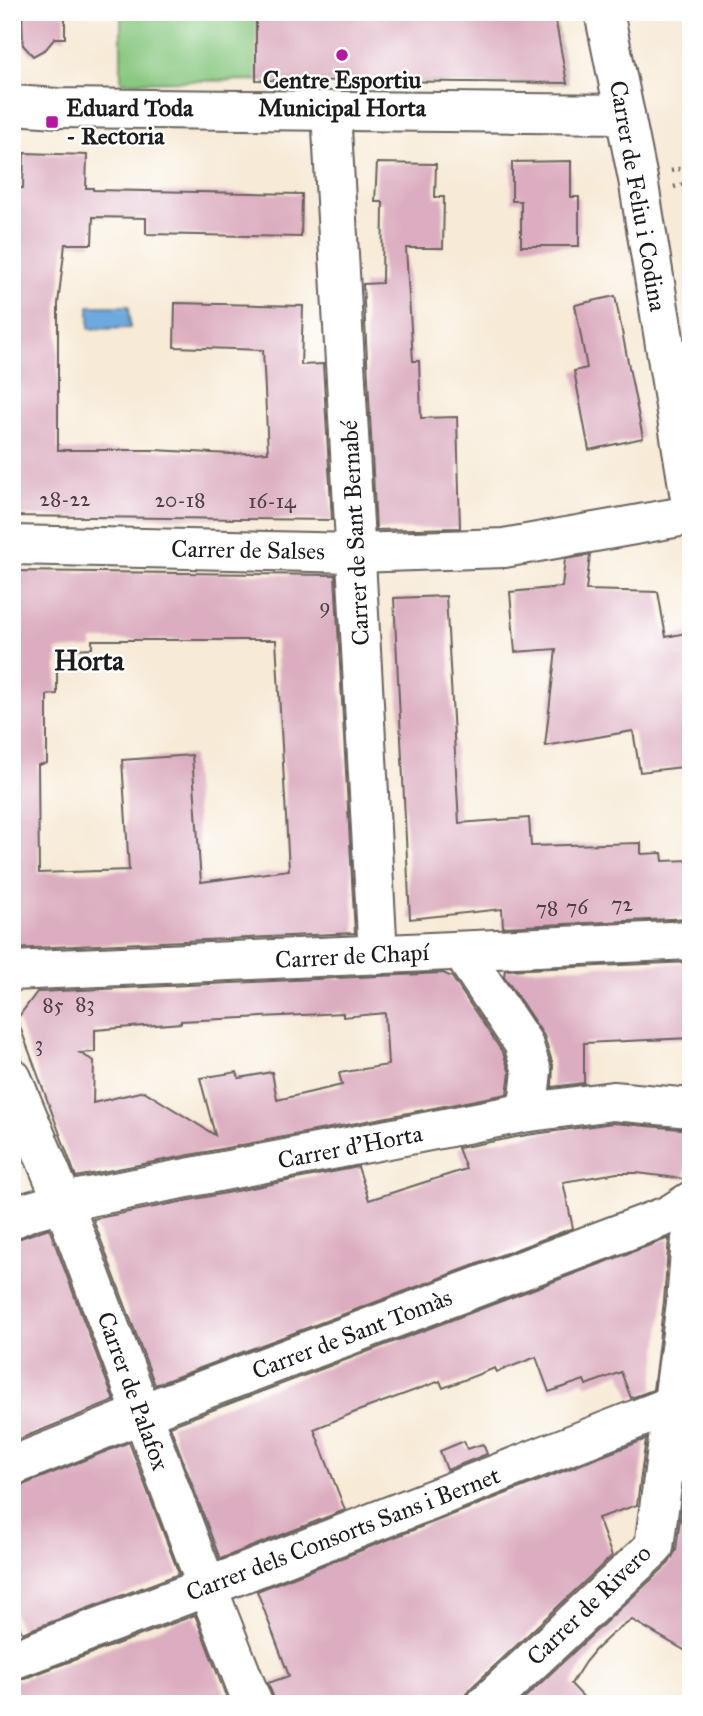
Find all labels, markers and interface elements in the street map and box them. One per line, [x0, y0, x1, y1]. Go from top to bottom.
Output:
marker: Centre Esportiu Municipal Horta [334, 47, 350, 63]
place label: Centre Esportiu Municipal Horta [258, 65, 427, 123]
street label: Carrer de Feliu i Codina [603, 78, 673, 315]
place label: Eduard Toda - Rectoria [66, 93, 194, 151]
marker: Eduard Toda - Rectoria [44, 114, 60, 130]
street label: Carrer de Sant Bernabé [334, 419, 376, 647]
house number: 28-22 [40, 486, 91, 512]
house number: 20-18 [155, 487, 205, 513]
house number: 16-14 [248, 488, 297, 514]
street label: Carrer de Salses [171, 534, 325, 566]
house number: 9 [319, 593, 331, 619]
district label: Horta [54, 643, 125, 678]
house number: 72 [611, 891, 633, 917]
house number: 76 [566, 894, 589, 920]
house number: 78 [536, 895, 558, 921]
street label: Carrer de Chapí [274, 937, 431, 975]
house number: 83 [75, 991, 95, 1017]
house number: 85 [43, 992, 64, 1018]
house number: 3 [35, 1031, 43, 1057]
street label: Carrer d'Horta [275, 1118, 426, 1176]
street label: Carrer de Sant Tomàs [248, 1282, 456, 1386]
street label: Carrer de Palafox [90, 1308, 176, 1475]
street label: Carrer dels Consorts Sans i Bernet [182, 1460, 505, 1608]
street label: Carrer de Rivero [521, 1538, 657, 1672]

